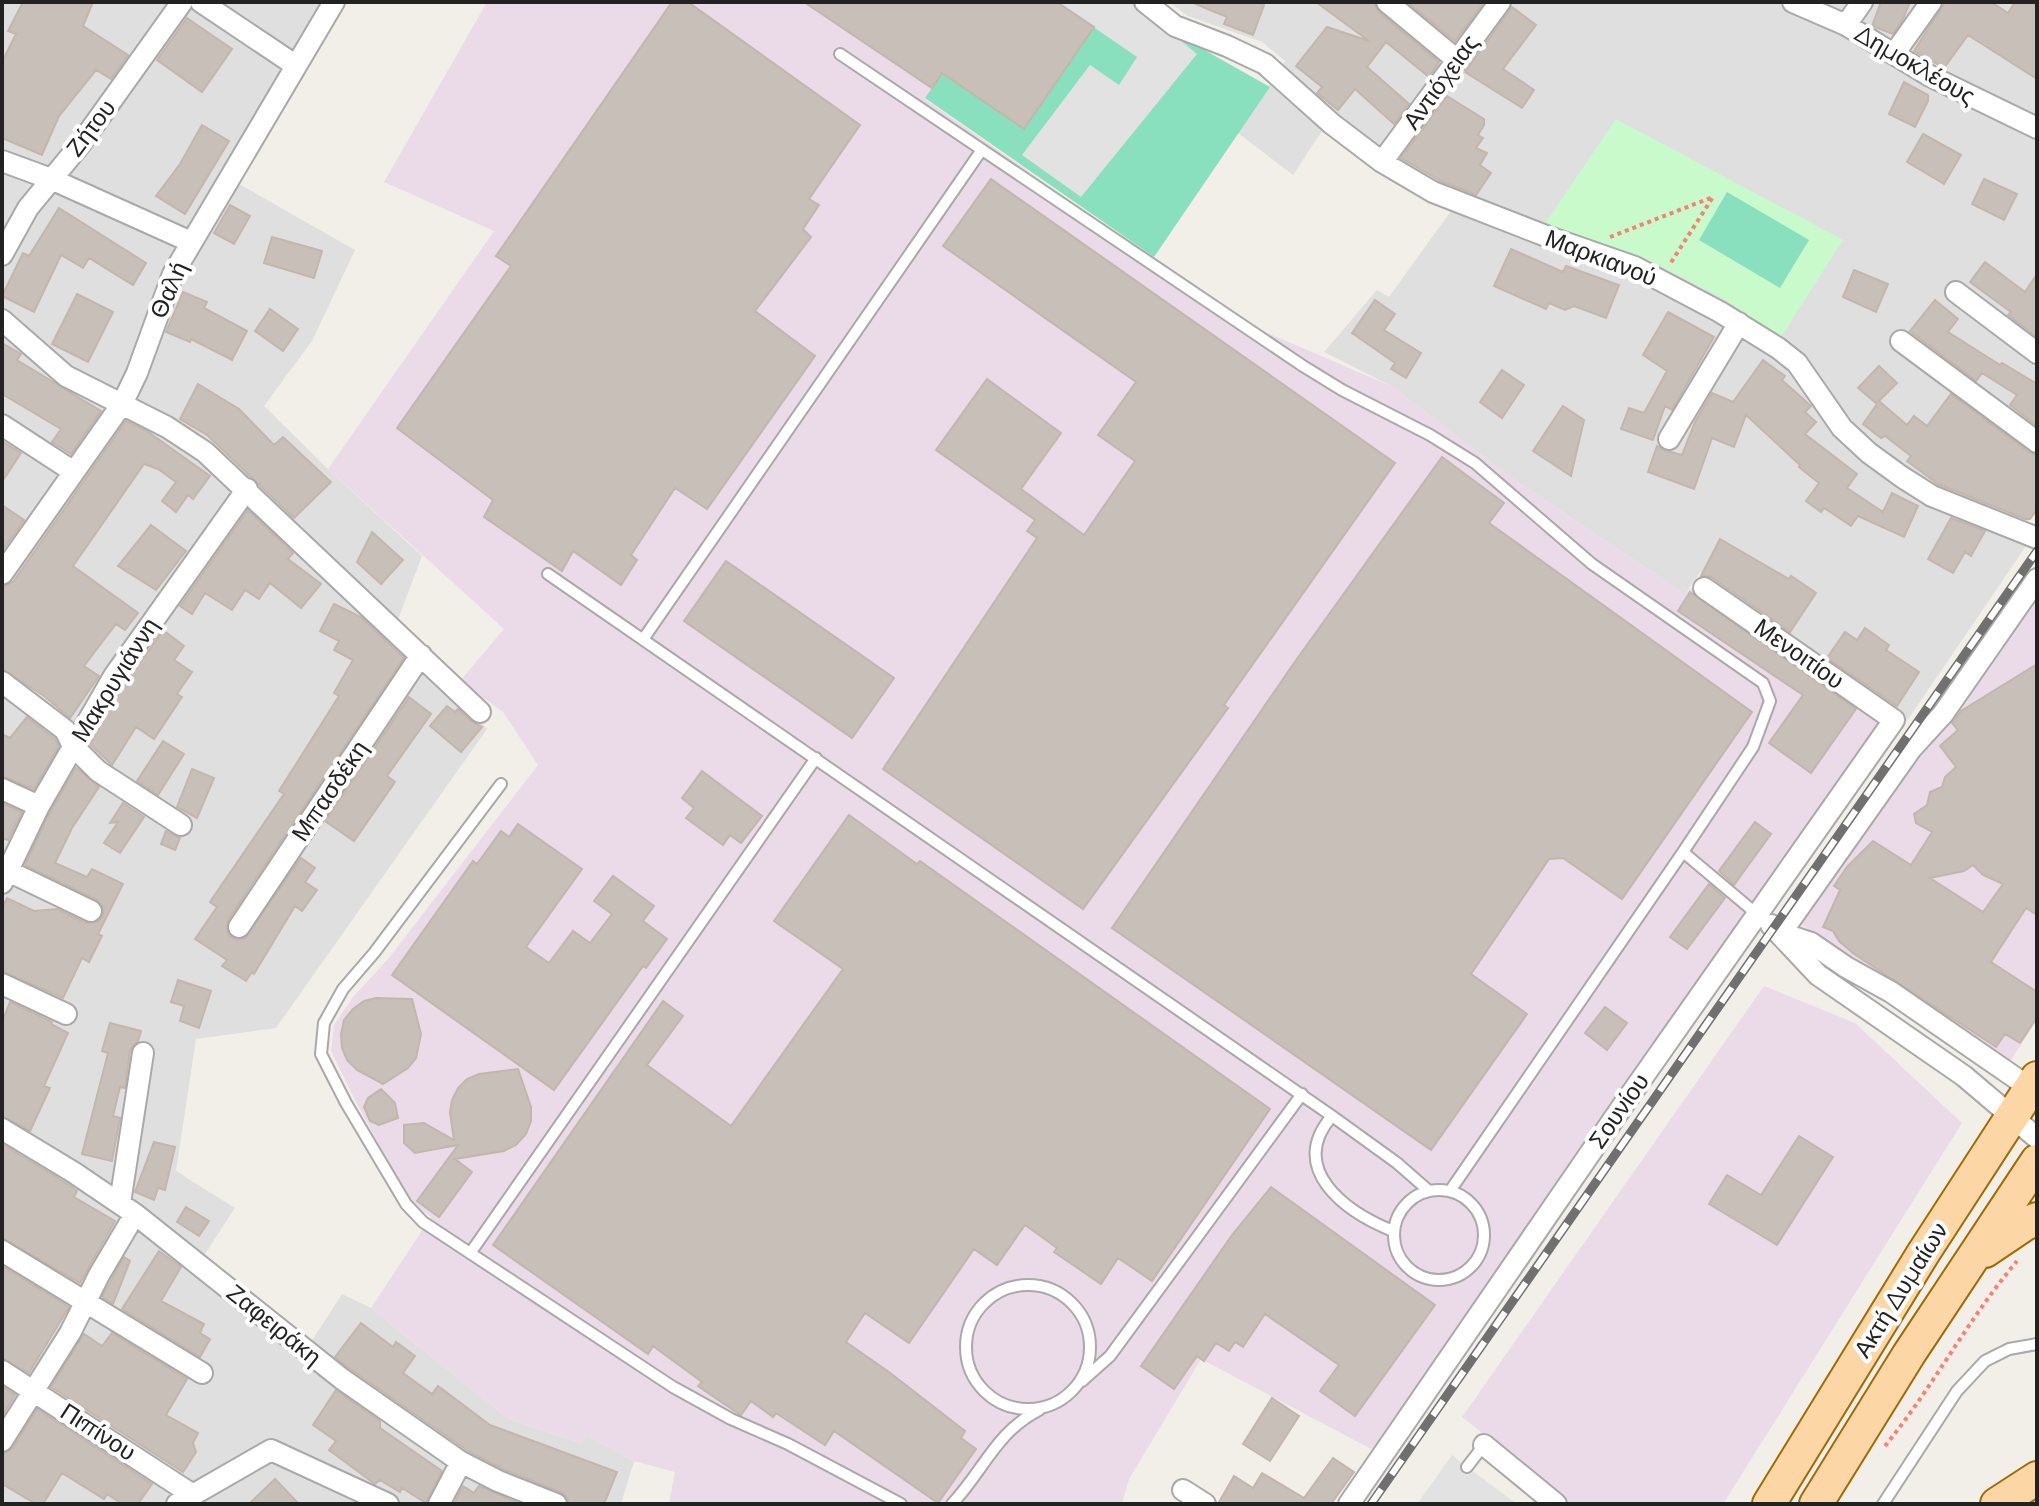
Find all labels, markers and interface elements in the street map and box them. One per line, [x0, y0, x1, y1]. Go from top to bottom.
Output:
street label: Δημοκλέους [1850, 19, 1980, 111]
street label: Αντιόχειας [1397, 29, 1485, 135]
street label: Ζήτου [60, 94, 121, 162]
street label: Μαρκιανού [1541, 223, 1661, 292]
street label: Θαλή [143, 257, 194, 323]
street label: Μακρυγιάννη [65, 612, 164, 747]
street label: Μενοιτίου [1749, 612, 1850, 695]
street label: Μπασδέκη [285, 735, 374, 847]
street label: Σουνίου [1582, 1068, 1655, 1154]
street label: Ακτή Δυμαίων [1848, 1217, 1954, 1363]
street label: Ζαφειράκη [221, 1278, 327, 1371]
street label: Πιπίνου [55, 1397, 141, 1467]

